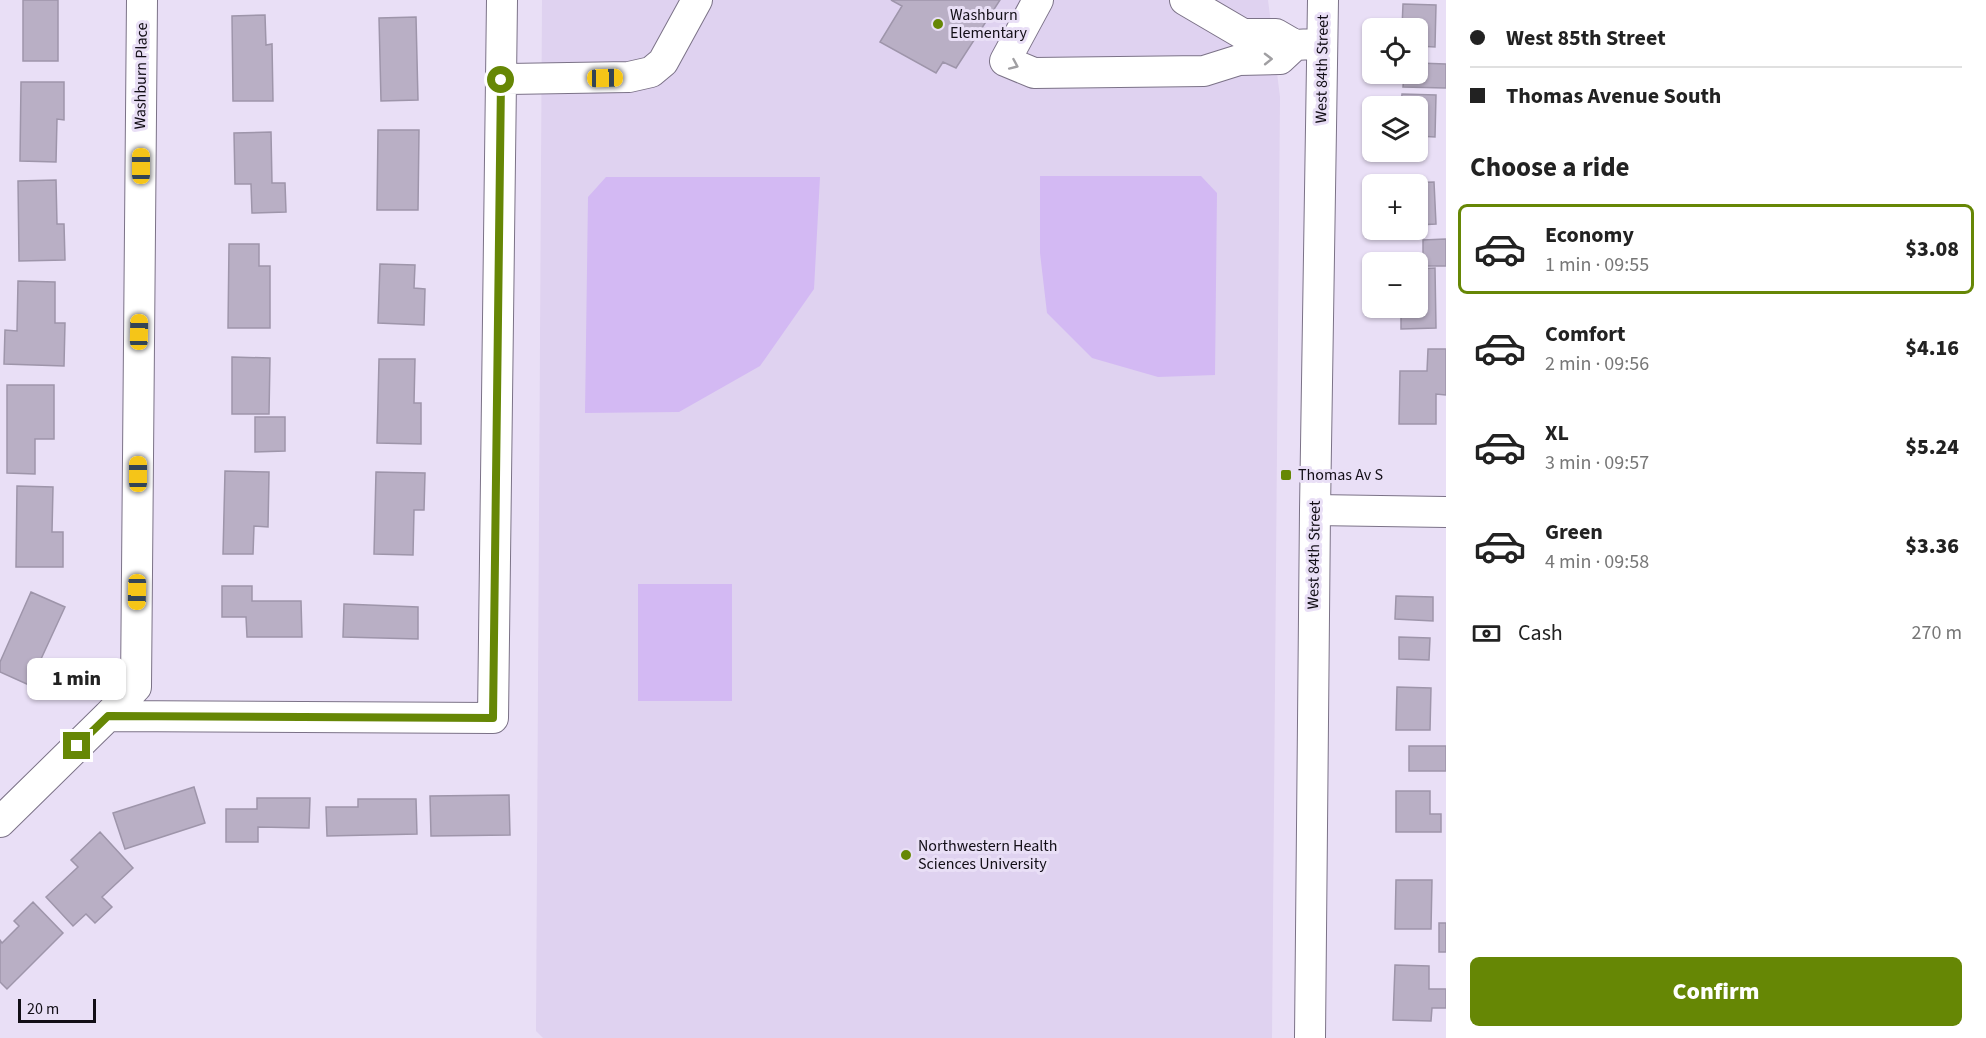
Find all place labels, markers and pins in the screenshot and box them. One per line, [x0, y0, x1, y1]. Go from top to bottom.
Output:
place label: Washburn Elementary [950, 4, 1027, 44]
marker: Washburn Elementary [931, 17, 945, 31]
place label: Thomas Av S [1298, 464, 1383, 486]
marker: Thomas Av S [1279, 468, 1293, 482]
place label: Northwestern Health Sciences University [918, 835, 1058, 875]
marker: Northwestern Health Sciences University [899, 848, 913, 862]

